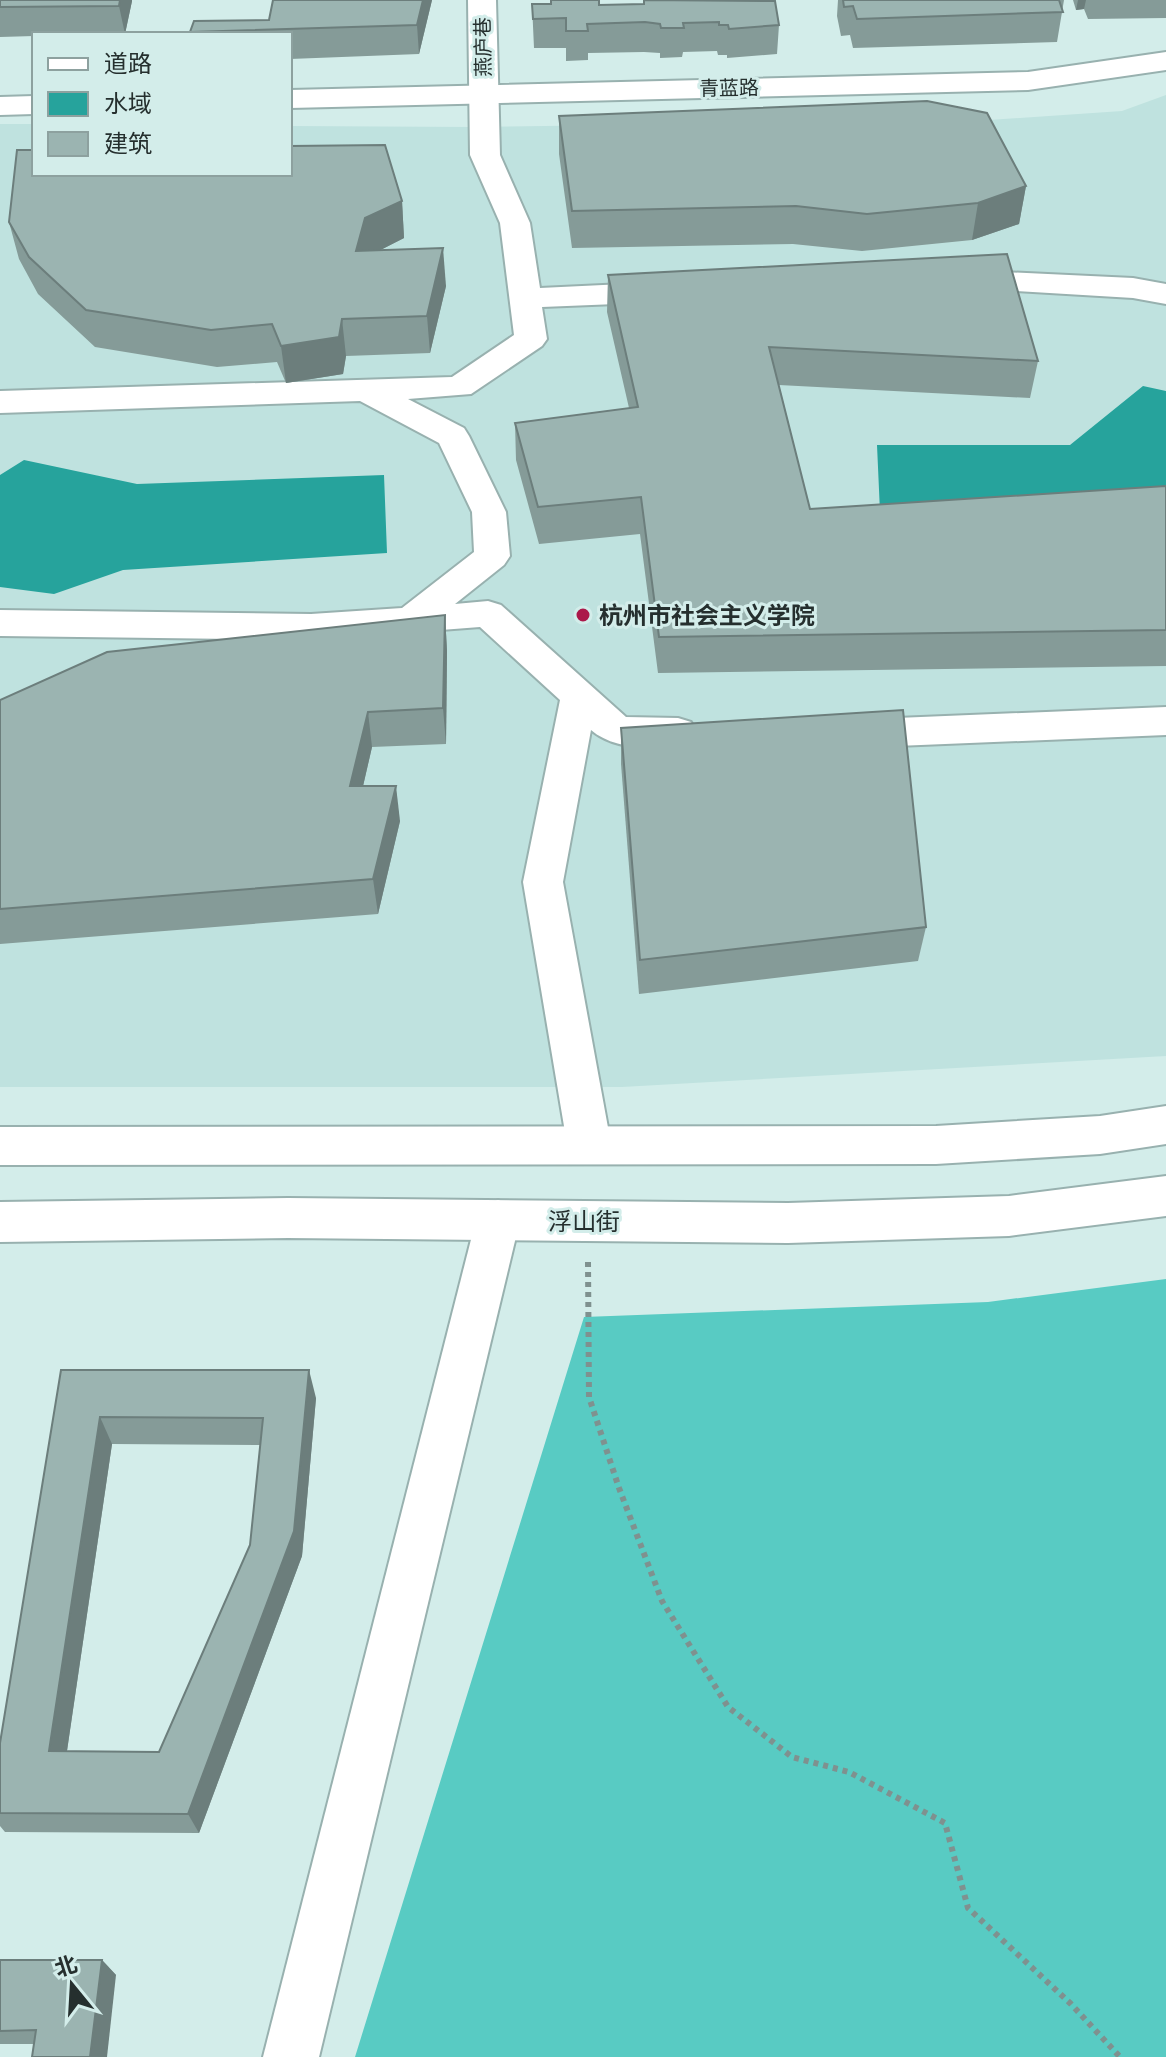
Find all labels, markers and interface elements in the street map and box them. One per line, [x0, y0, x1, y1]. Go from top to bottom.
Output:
street label: 燕庐巷 [468, 17, 498, 77]
legend [32, 32, 292, 176]
text: 道路 [104, 47, 152, 80]
street label: 青蓝路 [699, 73, 759, 103]
text: 水域 [104, 87, 152, 120]
text: 建筑 [104, 127, 152, 160]
place label: 杭州市社会主义学院 [599, 599, 815, 632]
marker: 杭州市社会主义学院 [574, 606, 592, 624]
street label: 浮山街 [548, 1205, 620, 1238]
north arrow [32, 1945, 112, 2025]
text: 北 [51, 1948, 81, 1985]

